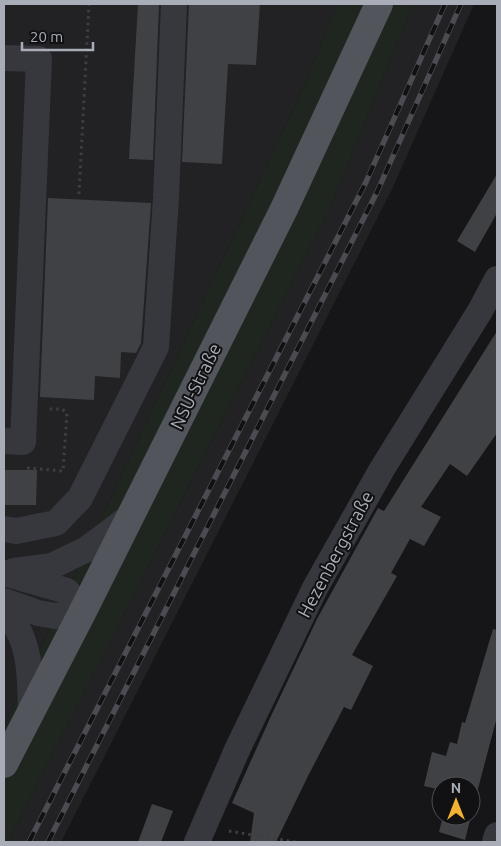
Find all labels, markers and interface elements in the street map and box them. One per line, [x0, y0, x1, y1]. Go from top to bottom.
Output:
scale bar [22, 20, 94, 52]
text: 20 m [30, 28, 63, 45]
street label: NSU-Straße [166, 340, 224, 432]
street label: Hezenbergstraße [293, 487, 377, 621]
north arrow [431, 776, 481, 826]
text: N [451, 780, 461, 796]

